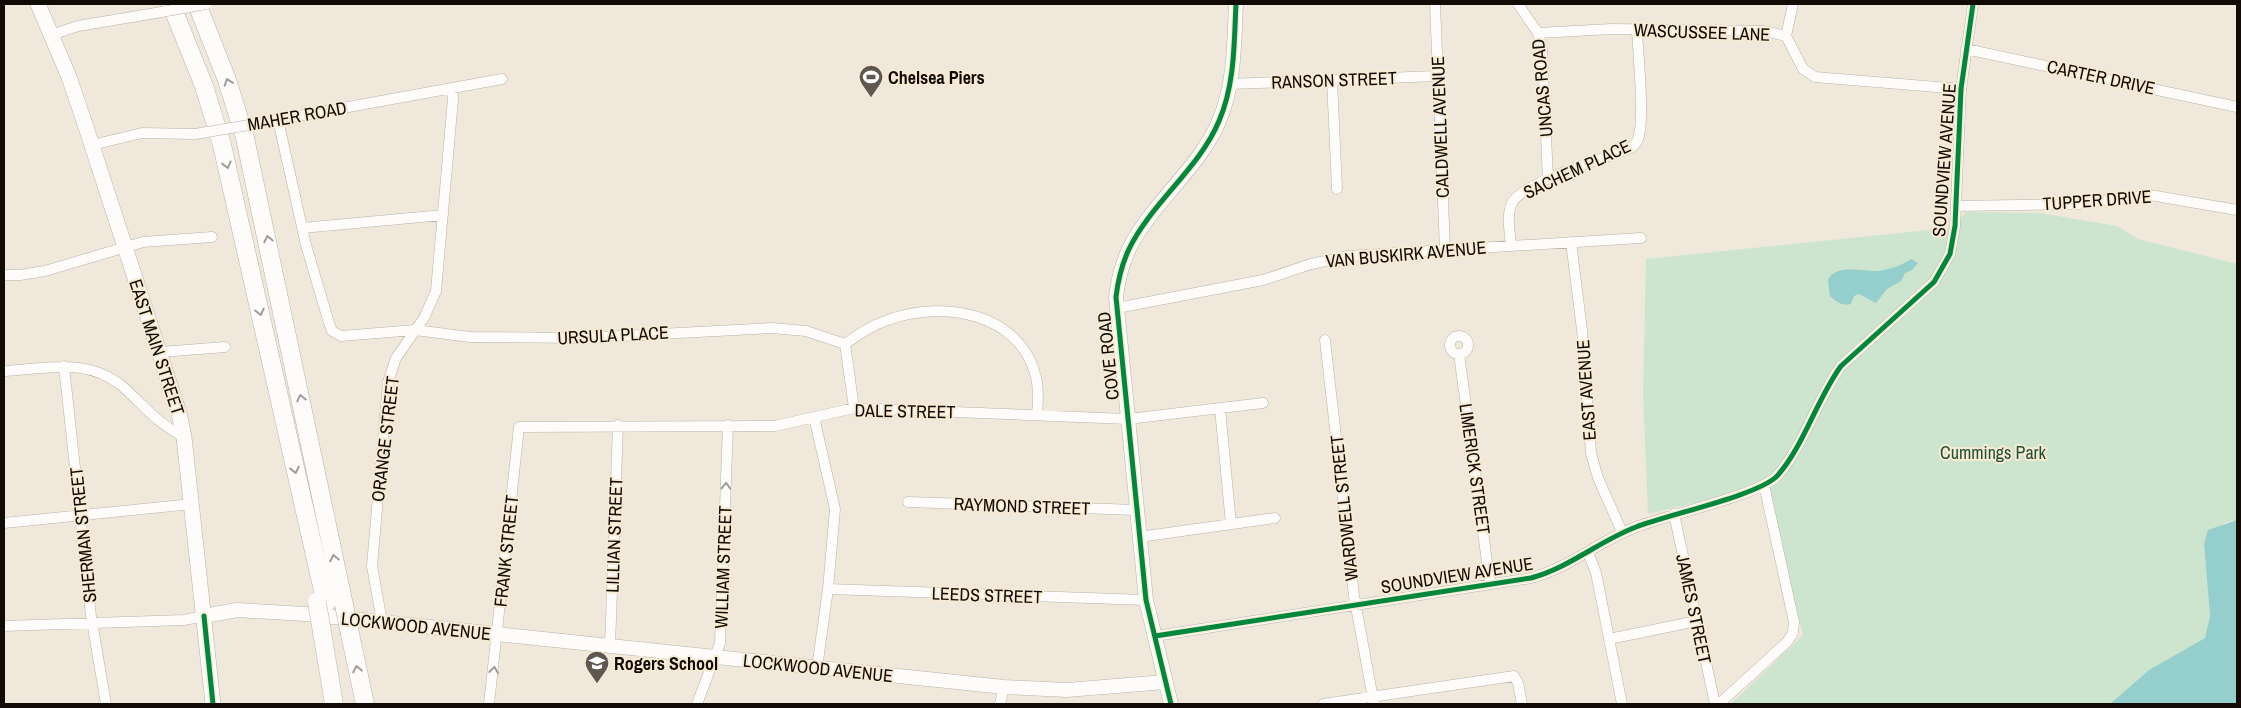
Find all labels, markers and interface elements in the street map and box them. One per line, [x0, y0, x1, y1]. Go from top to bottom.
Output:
street label: WASCUSSEE LANE [1633, 17, 1771, 47]
street label: UNCAS ROAD [1525, 38, 1559, 138]
street label: CARTER DRIVE [2045, 53, 2157, 101]
street label: CALDWELL AVENUE [1425, 56, 1455, 198]
sports icon: Chelsea Piers [858, 64, 884, 98]
place label: Chelsea Piers [888, 65, 985, 90]
street label: RANSON STREET [1271, 65, 1397, 95]
one-way arrow [223, 78, 233, 87]
street label: SOUNDVIEW AVENUE [1926, 82, 1962, 238]
street label: MAHER ROAD [246, 95, 348, 137]
street label: SACHEM PLACE [1519, 133, 1635, 205]
one-way arrow [221, 161, 232, 170]
street label: TUPPER DRIVE [2042, 184, 2152, 216]
one-way arrow [263, 235, 273, 244]
street label: VAN BUSKIRK AVENUE [1325, 235, 1487, 273]
street label: EAST MAIN STREET [123, 276, 191, 418]
one-way arrow [254, 307, 265, 316]
street label: COVE ROAD [1091, 311, 1125, 401]
street label: URSULA PLACE [557, 320, 669, 350]
street label: EAST AVENUE [1570, 339, 1602, 441]
street label: ORANGE STREET [365, 375, 405, 503]
one-way arrow [296, 394, 307, 403]
street label: DALE STREET [854, 398, 956, 424]
street label: LIMERICK STREET [1453, 402, 1497, 536]
street label: WARDWELL STREET [1324, 434, 1364, 582]
park label: Cummings Park [1940, 440, 2047, 465]
street label: SHERMAN STREET [63, 466, 103, 604]
one-way arrow [289, 466, 299, 475]
street label: LILLIAN STREET [599, 477, 629, 593]
one-way arrow [721, 482, 732, 490]
street label: RAYMOND STREET [953, 491, 1091, 521]
street label: FRANK STREET [488, 494, 524, 608]
street label: WILLIAM STREET [708, 505, 738, 629]
street label: SOUNDVIEW AVENUE [1379, 551, 1535, 599]
street label: JAMES STREET [1670, 552, 1718, 666]
one-way arrow [329, 553, 340, 562]
street label: LEEDS STREET [931, 581, 1043, 609]
street label: LOCKWOOD AVENUE [340, 606, 492, 646]
street label: LOCKWOOD AVENUE [742, 648, 894, 688]
school or university icon: Rogers School [584, 650, 610, 684]
place label: Rogers School [614, 651, 718, 676]
one-way arrow [353, 665, 363, 674]
one-way arrow [488, 665, 499, 673]

